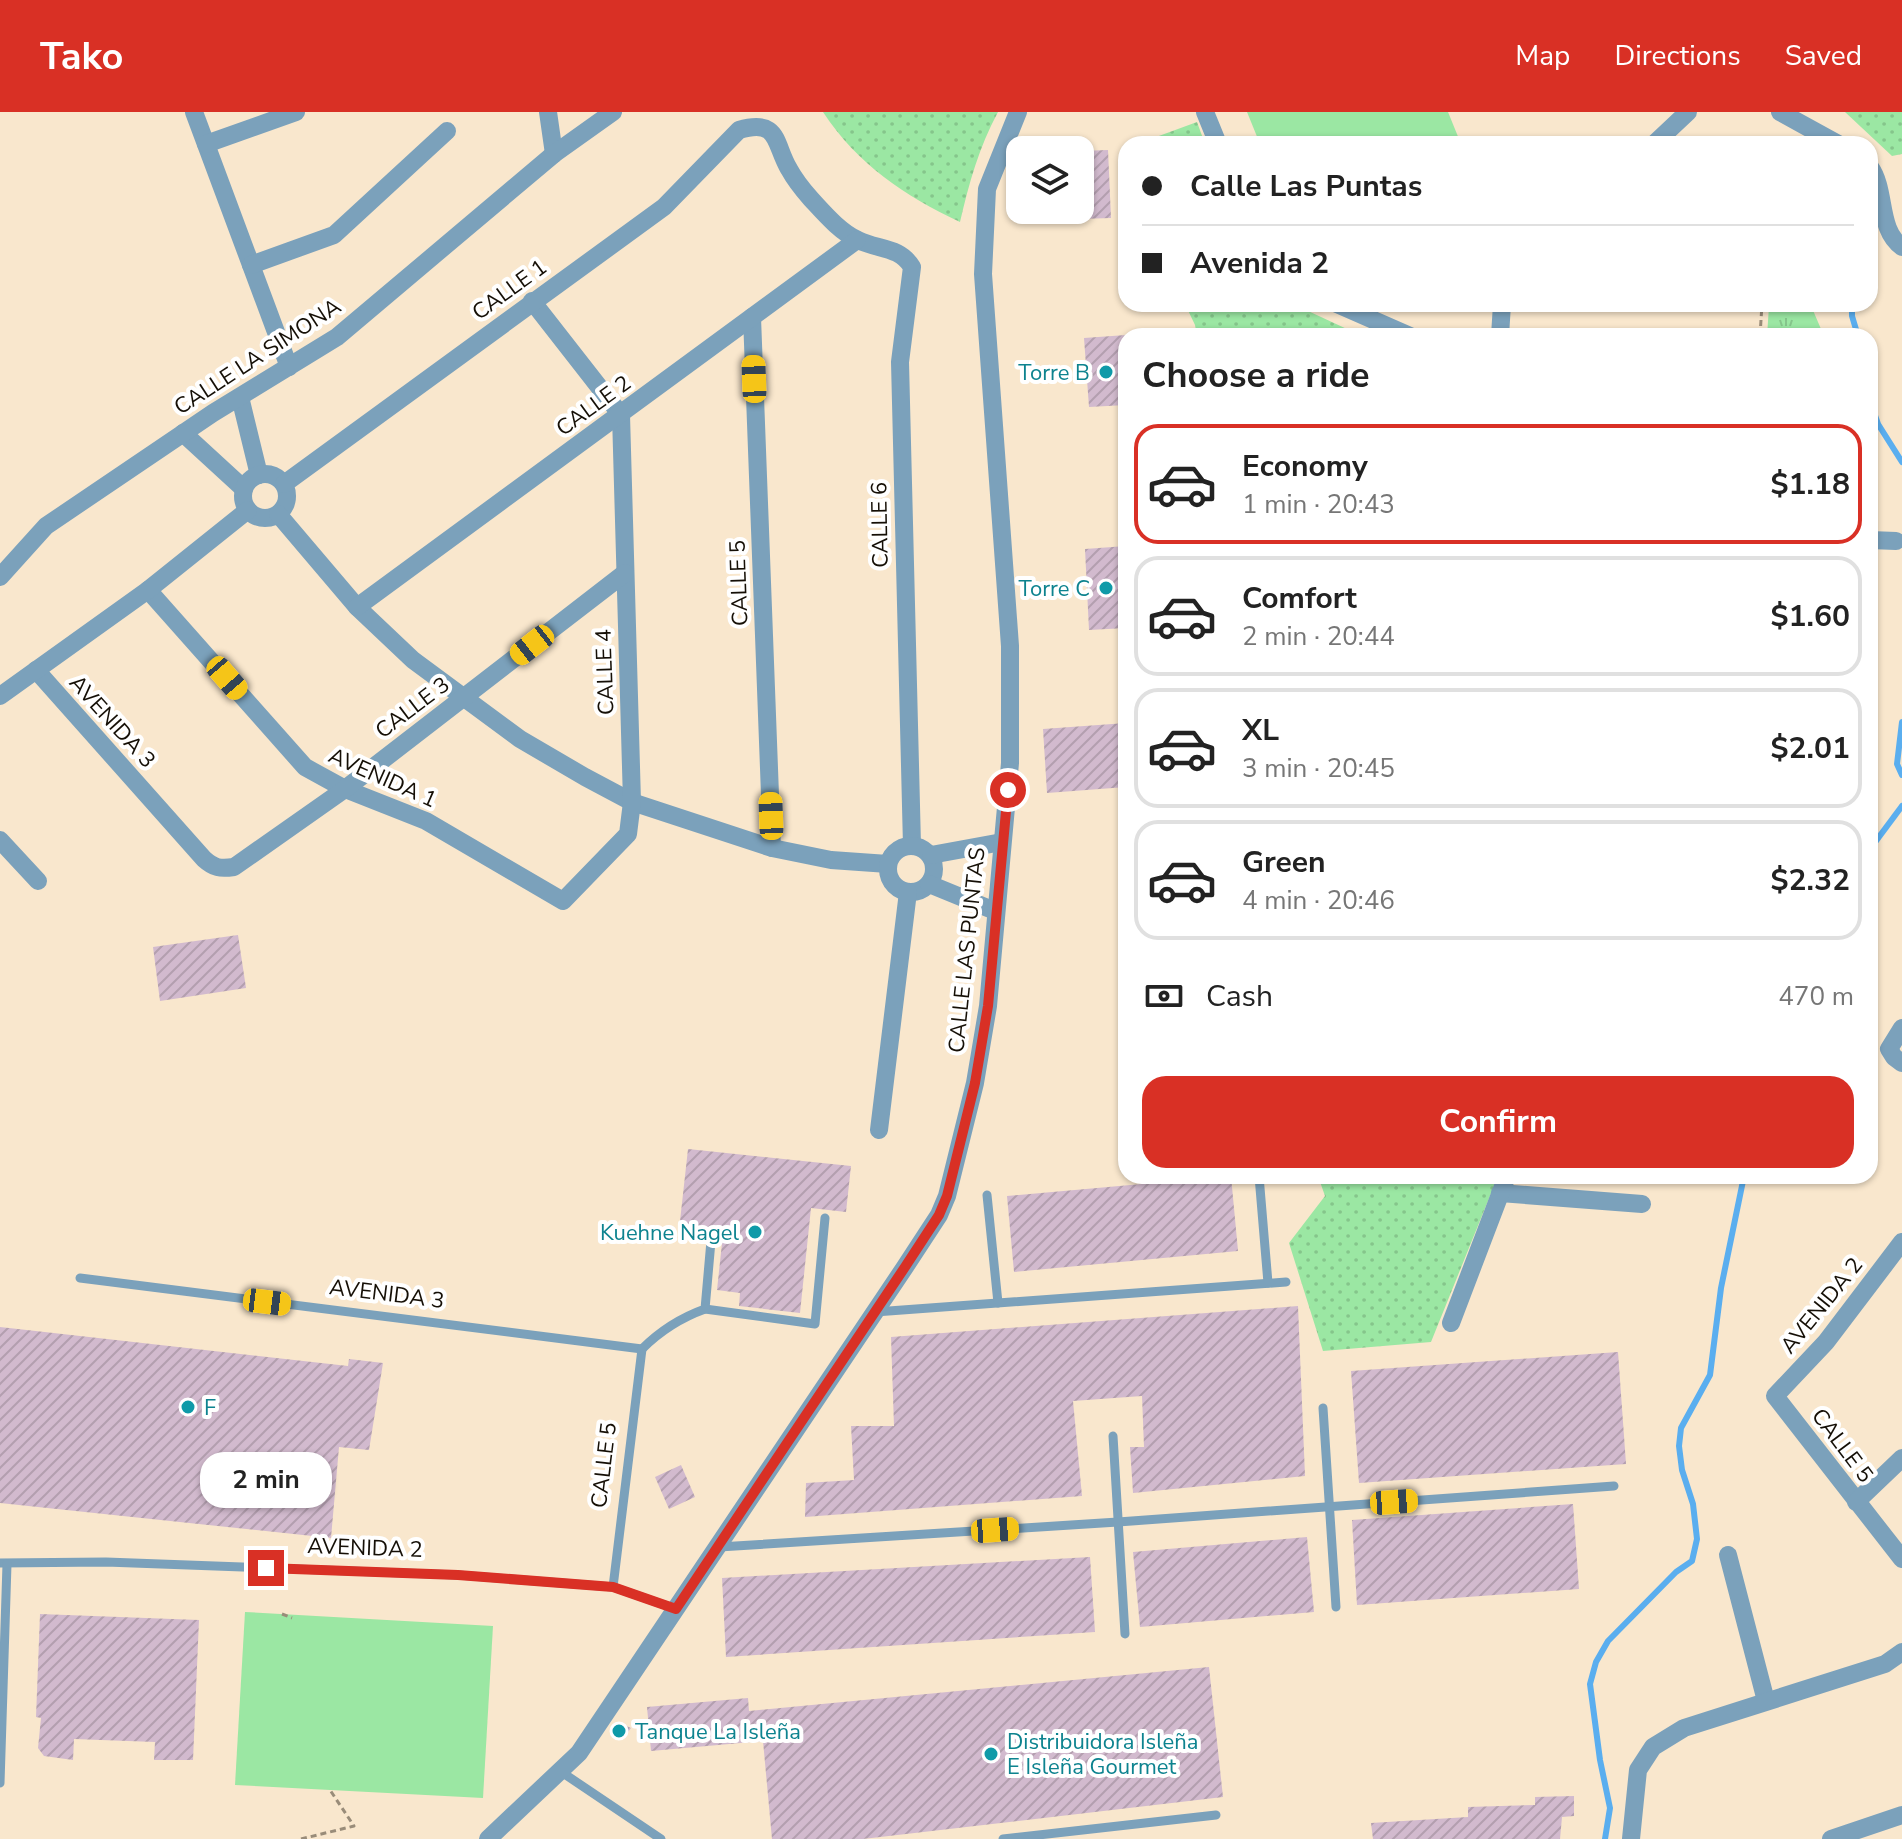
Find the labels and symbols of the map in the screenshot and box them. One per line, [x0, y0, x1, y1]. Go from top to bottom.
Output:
street label: CALLE 1 [466, 252, 553, 327]
street label: CALLE LA SIMONA [168, 292, 347, 422]
car [741, 355, 767, 403]
place label: Torre B [1018, 358, 1090, 388]
marker: Torre B [1097, 363, 1115, 381]
street label: CALLE 2 [550, 368, 637, 443]
street label: CALLE 6 [864, 482, 896, 568]
street label: CALLE 5 [723, 539, 755, 626]
place label: Torre C [1018, 574, 1090, 604]
marker: Torre C [1097, 579, 1115, 597]
car [506, 621, 558, 669]
street label: CALLE 4 [589, 628, 621, 715]
car [202, 652, 252, 704]
street label: AVENIDA 3 [62, 669, 162, 775]
street label: CALLE 3 [369, 670, 456, 746]
street label: AVENIDA 1 [324, 741, 442, 815]
route start [990, 772, 1026, 808]
car [758, 792, 784, 840]
street label: CALLE LAS PUNTAS [941, 846, 993, 1054]
place label: Kuehne Nagel [600, 1218, 739, 1248]
marker: Kuehne Nagel [746, 1223, 764, 1241]
street label: AVENIDA 2 [1774, 1251, 1870, 1360]
street label: AVENIDA 3 [328, 1272, 446, 1316]
car [242, 1287, 292, 1317]
place label: F [204, 1393, 216, 1423]
marker: F [179, 1398, 197, 1416]
street label: CALLE 5 [1804, 1402, 1880, 1489]
street label: CALLE 5 [584, 1421, 624, 1510]
callout: 2 min [200, 1452, 332, 1508]
car [1369, 1488, 1419, 1516]
car [970, 1516, 1020, 1544]
street label: AVENIDA 2 [307, 1531, 423, 1565]
route end [248, 1550, 284, 1586]
place label: Tanque La Isleña [635, 1717, 801, 1747]
marker: Tanque La Isleña [610, 1722, 628, 1740]
place label: Distribuidora Isleña E Isleña Gourmet [1007, 1727, 1198, 1782]
marker: Distribuidora Isleña E Isleña Gourmet [982, 1745, 1000, 1763]

